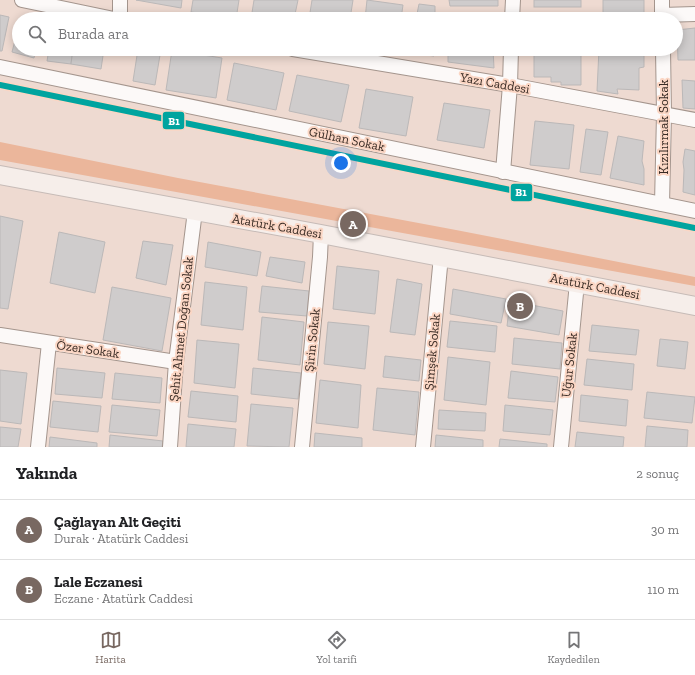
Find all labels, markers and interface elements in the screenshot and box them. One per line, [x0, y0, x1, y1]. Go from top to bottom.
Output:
search box [12, 12, 683, 56]
icon: search [26, 23, 48, 45]
text: Burada ara [58, 25, 129, 43]
street label: Yazı Caddesi [458, 69, 531, 97]
street label: Kızılırmak Sokak [656, 79, 671, 174]
line badge: B1 [162, 111, 185, 130]
text: B1 [168, 115, 180, 128]
street label: Gülhan Sokak [308, 124, 387, 154]
your location [331, 153, 351, 173]
line badge: B1 [510, 183, 533, 202]
text: B1 [515, 186, 527, 199]
pin: A [340, 209, 366, 239]
street label: Atatürk Caddesi [231, 211, 323, 241]
street label: Şehit Ahmet Doğan Sokak [166, 256, 196, 402]
street label: Atatürk Caddesi [549, 270, 641, 302]
pin: B [507, 291, 533, 321]
street label: Şirin Sokak [301, 307, 323, 372]
street label: Şimşek Sokak [421, 313, 443, 391]
street label: Uğur Sokak [558, 332, 580, 398]
street label: Özer Sokak [56, 337, 121, 361]
text: Yakında [16, 463, 77, 483]
text: 2 sonuç [636, 466, 679, 481]
text: Çağlayan Alt Geçiti [54, 513, 181, 531]
text: A [25, 522, 33, 537]
text: 30 m [651, 522, 679, 537]
text: Durak · Atatürk Caddesi [54, 531, 188, 546]
text: Lale Eczanesi [54, 573, 143, 591]
text: B [25, 582, 33, 597]
text: 110 m [647, 582, 679, 597]
text: Eczane · Atatürk Caddesi [54, 591, 193, 606]
tab: Harita [95, 629, 126, 666]
tab: Yol tarifi [316, 629, 357, 666]
tab: Kaydedilen [547, 629, 600, 666]

